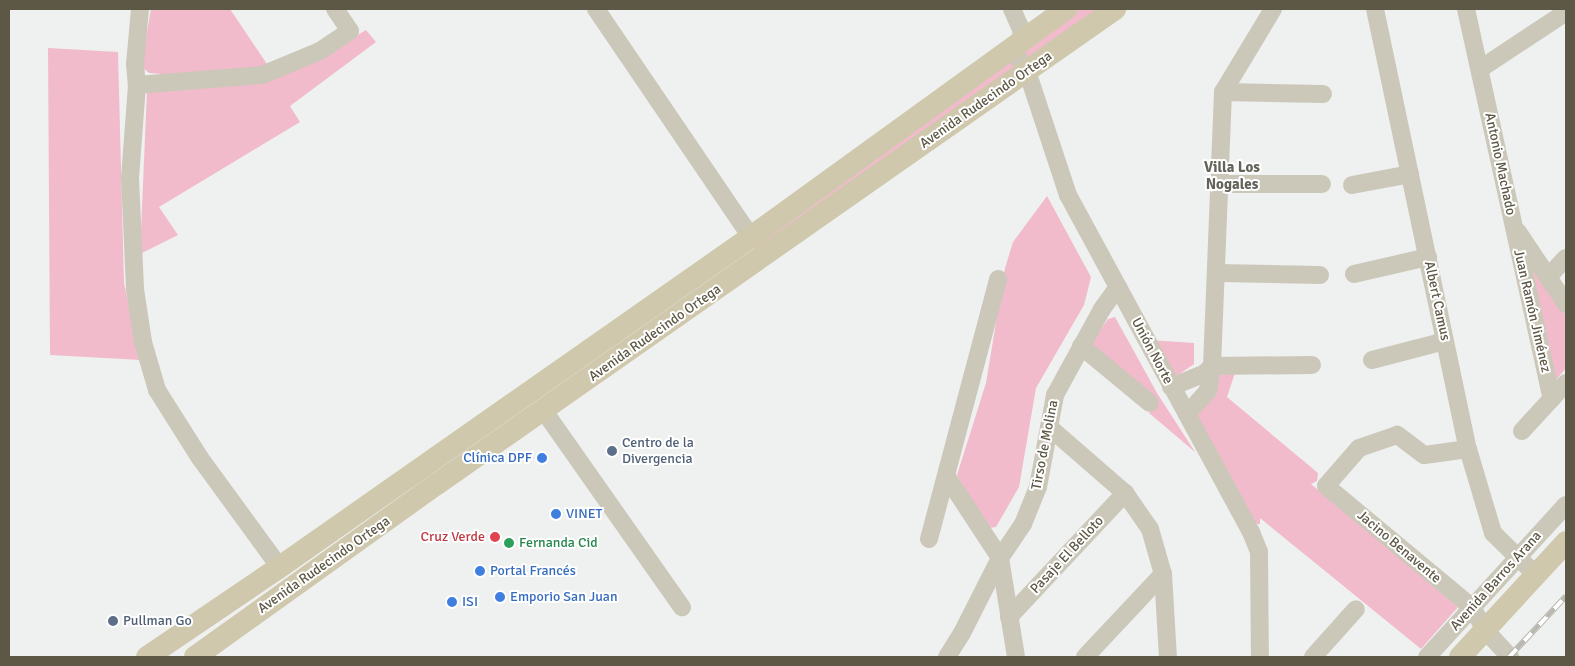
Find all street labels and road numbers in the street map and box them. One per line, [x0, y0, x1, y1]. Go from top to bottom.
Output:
street label: Avenida Rudecindo Ortega [917, 48, 1055, 152]
street label: Antonio Machado [1481, 111, 1519, 217]
street label: Juan Ramón Jiménez [1510, 248, 1554, 374]
street label: Albert Camus [1420, 260, 1454, 342]
street label: Avenida Rudecindo Ortega [586, 281, 724, 385]
street label: Unión Norte [1127, 315, 1177, 387]
street label: Tirso de Molina [1028, 399, 1062, 491]
street label: Jacino Benavente [1354, 507, 1444, 587]
street label: Avenida Rudecindo Ortega [255, 513, 393, 617]
street label: Pasaje El Belloto [1027, 513, 1107, 597]
street label: Avenida Barros Arana [1447, 528, 1545, 634]

